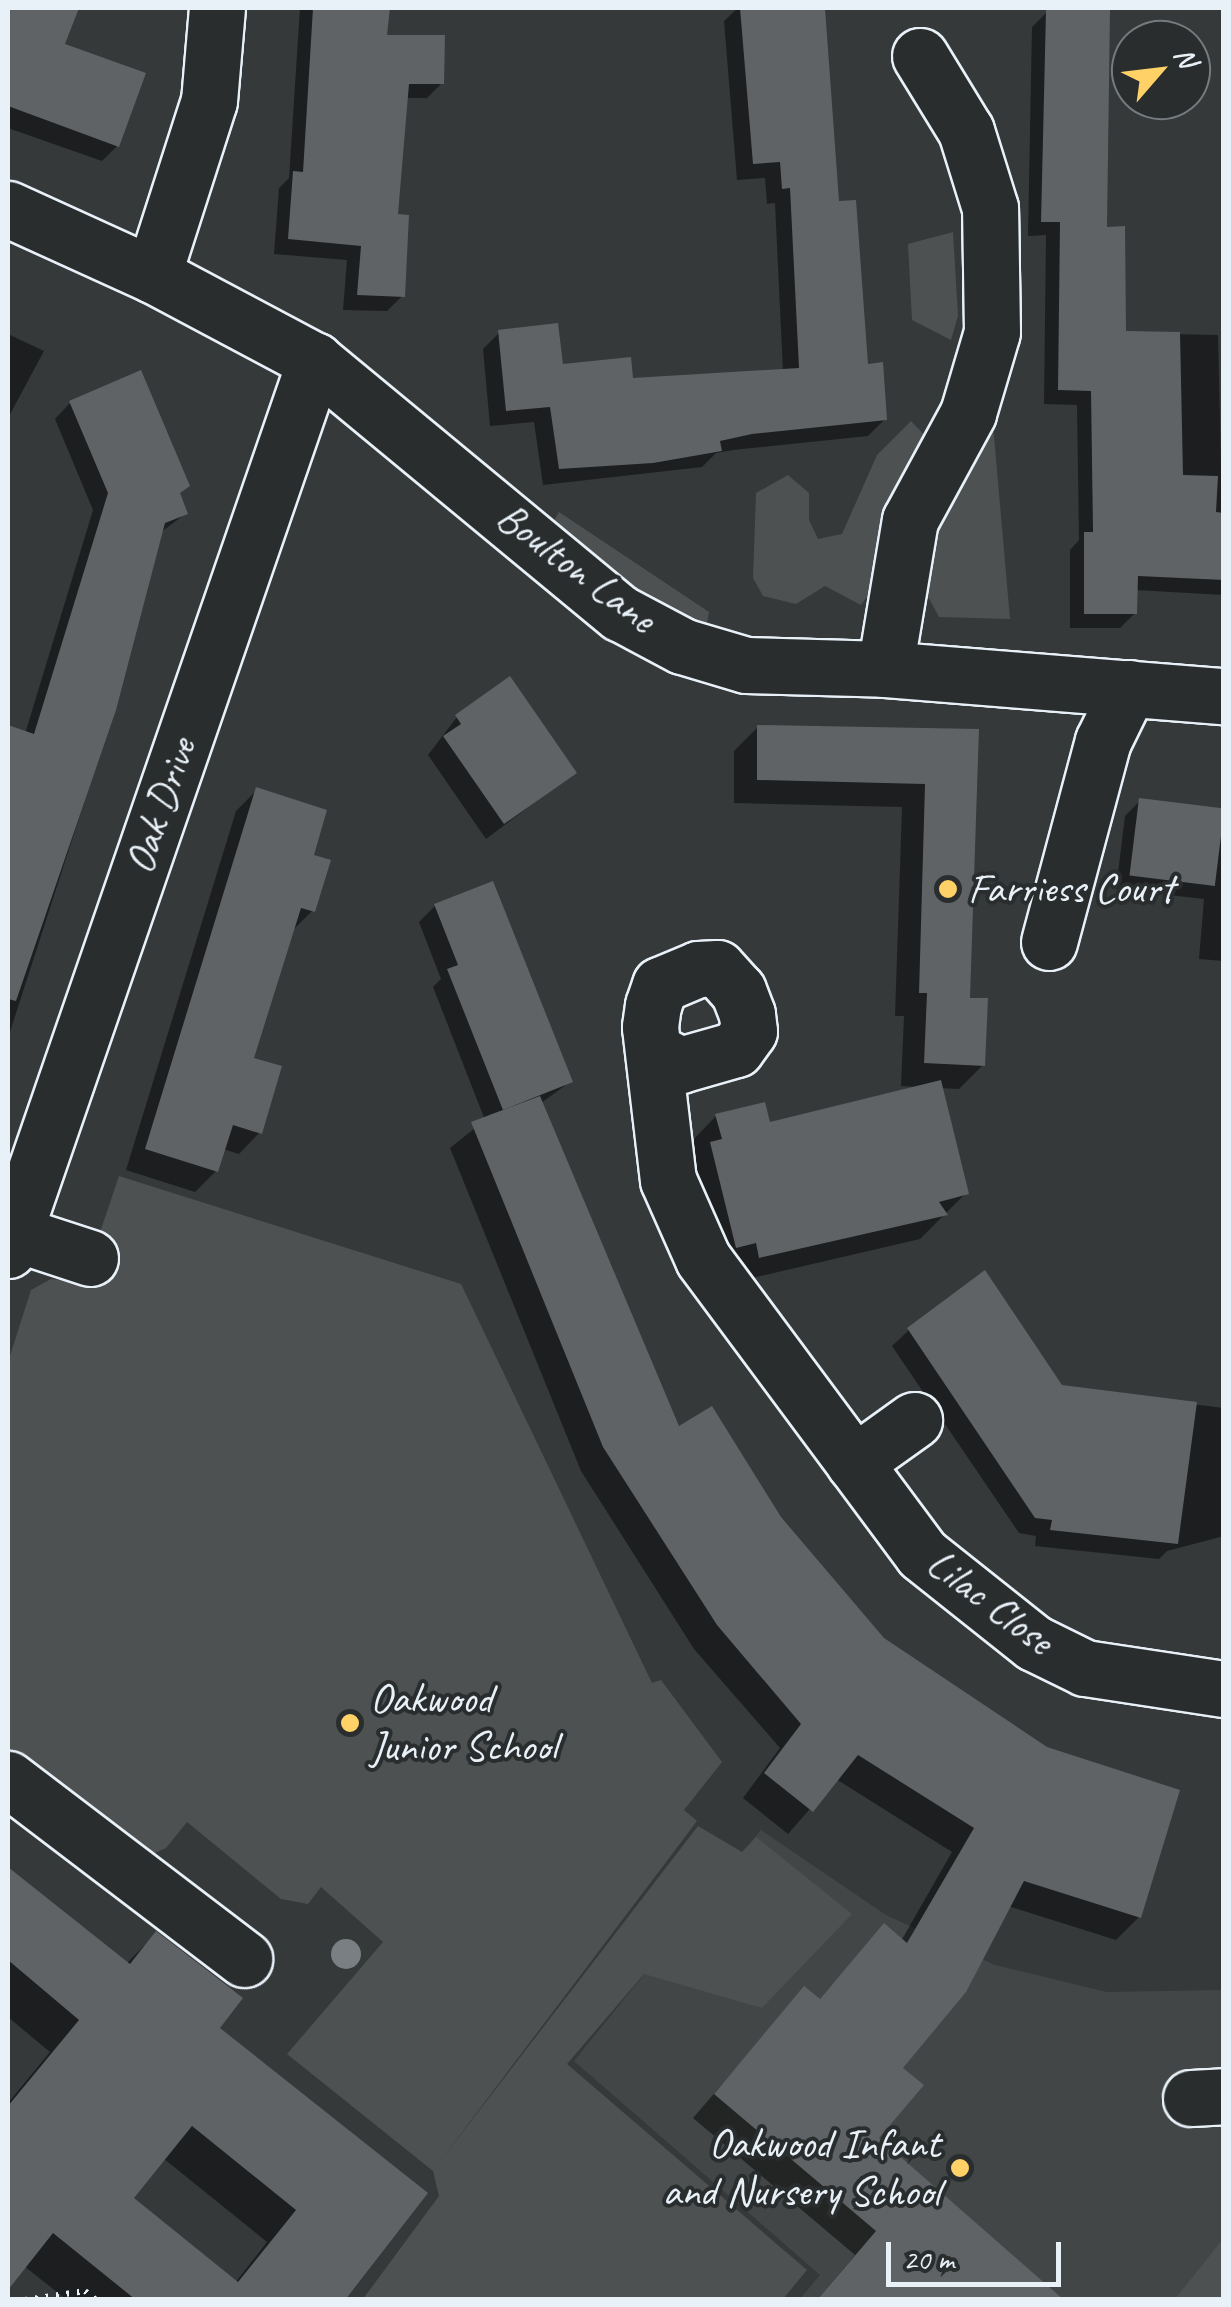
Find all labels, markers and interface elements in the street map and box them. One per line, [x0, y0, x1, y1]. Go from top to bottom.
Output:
north arrow [1111, 20, 1211, 120]
text: N [1167, 41, 1206, 72]
street label: Boulton Lane [487, 492, 665, 644]
street label: Oak Drive [114, 732, 208, 880]
place label: Farriess Court [968, 864, 1174, 914]
marker: Farriess Court [937, 878, 959, 900]
street label: Lilac Close [917, 1538, 1063, 1666]
place label: Oakwood Junior School [370, 1674, 555, 1772]
marker: Oakwood Junior School [339, 1712, 361, 1734]
place label: Oakwood Infant and Nursery School [662, 2119, 940, 2218]
marker: Oakwood Infant and Nursery School [949, 2157, 971, 2179]
scale bar [891, 2222, 1066, 2284]
text: 20 m [903, 2240, 954, 2278]

